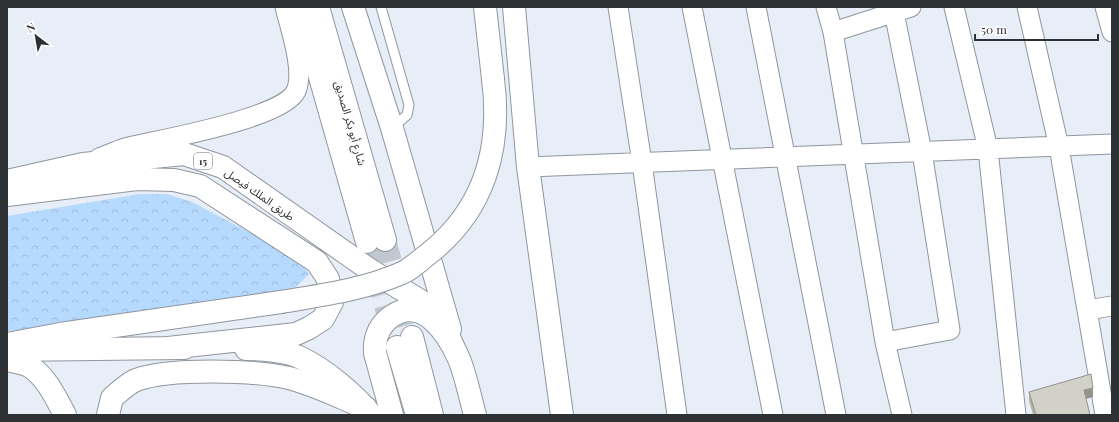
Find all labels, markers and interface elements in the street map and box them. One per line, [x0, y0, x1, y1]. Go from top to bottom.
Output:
north arrow [16, 16, 56, 56]
scale bar [975, 16, 1098, 42]
text: N [23, 18, 38, 35]
text: 50 m [981, 21, 1007, 37]
street label: شارع أبو بكر الصديق [331, 79, 370, 168]
road number: 15 [194, 153, 212, 169]
street label: طريق الملك فيصل [222, 164, 298, 224]

